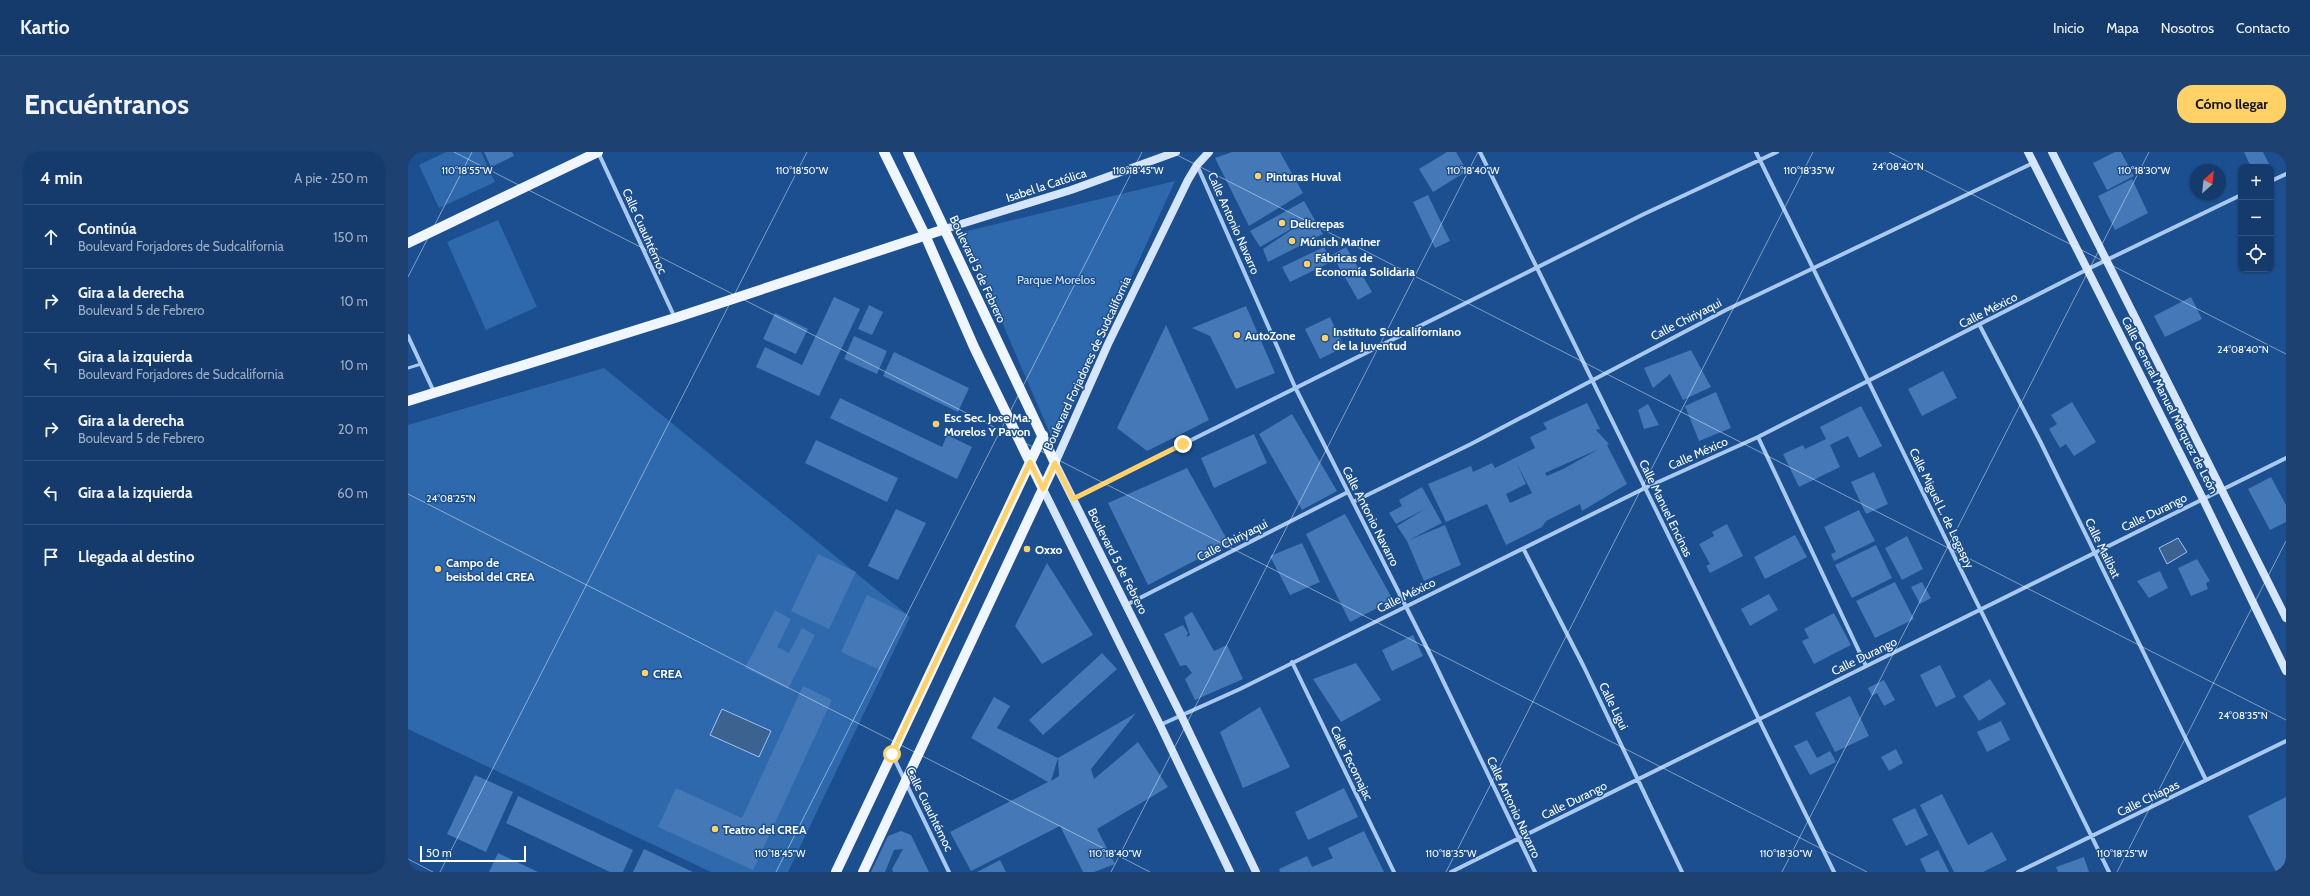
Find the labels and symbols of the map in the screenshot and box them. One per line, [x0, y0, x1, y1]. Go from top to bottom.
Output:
text: 24°08'40"N [1872, 160, 1924, 173]
text: 110°18'55"W [442, 164, 493, 177]
text: 110°18'50"W [776, 164, 829, 177]
text: 110°18'45"W [1112, 164, 1164, 177]
text: 110°18'40"W [1447, 164, 1500, 177]
text: 110°18'35"W [1784, 164, 1835, 177]
text: 110°18'30"W [2118, 164, 2171, 177]
north arrow [2190, 164, 2226, 200]
street label: Isabel la Católica [1004, 165, 1088, 205]
place label: Pinturas Huval [1266, 169, 1341, 184]
street label: Calle Antonio Navarro [1205, 170, 1263, 277]
marker: Pinturas Huval [1253, 171, 1263, 181]
street label: Calle Cuauhtémoc [619, 186, 671, 277]
street label: Boulevard 5 de Febrero [947, 213, 1010, 325]
place label: Delicrepas [1290, 216, 1344, 231]
marker: Delicrepas [1277, 218, 1287, 228]
place label: Múnich Mariner [1300, 234, 1380, 249]
marker: Múnich Mariner [1287, 236, 1297, 246]
place label: Fábricas de Economía Solidaria [1315, 250, 1415, 279]
marker: Fábricas de Economía Solidaria [1302, 259, 1312, 269]
park label: Parque Morelos [1017, 272, 1095, 287]
street label: Boulevard Forjadores de Sudcalifornia [1040, 274, 1134, 452]
street label: Calle México [1956, 289, 2020, 331]
street label: Calle Chiriyaqui [1648, 295, 1724, 343]
street label: Calle General Manuel Márquez de León [2119, 314, 2222, 496]
place label: Instituto Sudcaliforniano de la Juventud [1333, 324, 1461, 353]
place label: AutoZone [1245, 328, 1295, 343]
marker: AutoZone [1232, 330, 1242, 340]
marker: Instituto Sudcaliforniano de la Juventud [1320, 333, 1330, 343]
text: 24°08'40"N [2217, 343, 2269, 356]
place label: Esc Sec. Jose Ma. Morelos Y Pavon [944, 410, 1031, 439]
marker: Esc Sec. Jose Ma. Morelos Y Pavon [931, 419, 941, 429]
street label: Calle México [1666, 433, 1730, 473]
route end [1174, 435, 1192, 453]
street label: Calle Miguel L. de Legaspy [1906, 445, 1978, 571]
street label: Calle Manuel Encinas [1636, 457, 1696, 559]
street label: Calle Antonio Navarro [1339, 463, 1403, 569]
street label: Calle Durango [2119, 489, 2190, 534]
text: 24°08'25"N [426, 492, 476, 505]
street label: Boulevard 5 de Febrero [1085, 506, 1151, 617]
street label: Calle Chiriyaqui [1194, 516, 1270, 564]
street label: Calle Malibat [2082, 516, 2124, 580]
place label: Oxxo [1035, 542, 1063, 557]
marker: Oxxo [1022, 544, 1032, 554]
place label: Campo de beisbol del CREA [446, 555, 535, 584]
marker: Campo de beisbol del CREA [433, 564, 443, 574]
street label: Calle México [1374, 574, 1438, 616]
street label: Calle Durango [1829, 633, 1900, 678]
place label: CREA [653, 666, 683, 681]
marker: CREA [640, 668, 650, 678]
street label: Calle Ligui [1596, 680, 1632, 732]
text: 24°08'35"N [2218, 709, 2268, 722]
street label: Calle Tecomajac [1327, 723, 1377, 803]
route start [883, 745, 901, 763]
street label: Calle Antonio Navarro [1484, 754, 1544, 860]
street label: Calle Cuauhtémoc [903, 764, 957, 854]
street label: Calle Durango [1539, 777, 1610, 822]
street label: Calle Chiapas [2115, 777, 2182, 819]
place label: Teatro del CREA [723, 822, 807, 837]
marker: Teatro del CREA [710, 824, 720, 834]
scale bar [420, 844, 526, 863]
text: 110°18'45"W [754, 847, 806, 860]
text: 110°18'40"W [1089, 847, 1142, 860]
text: 110°18'35"W [1426, 847, 1477, 860]
text: 110°18'30"W [1760, 847, 1813, 860]
text: 110°18'25"W [2097, 847, 2148, 860]

